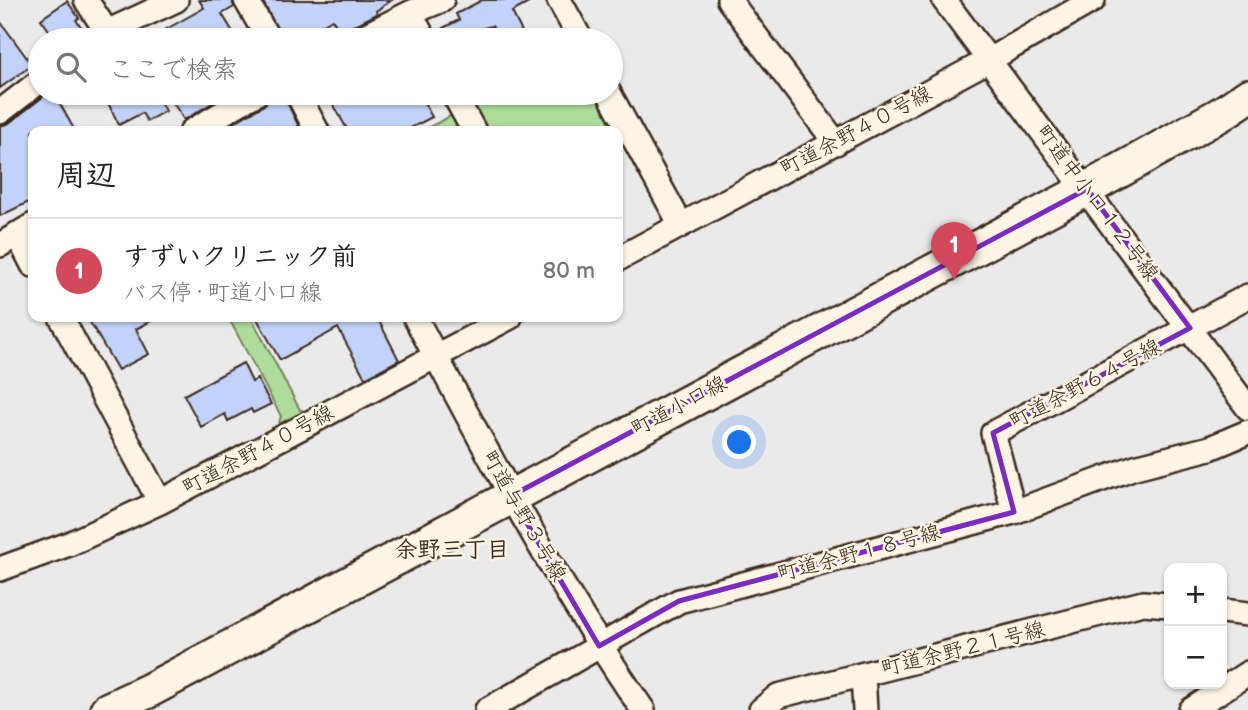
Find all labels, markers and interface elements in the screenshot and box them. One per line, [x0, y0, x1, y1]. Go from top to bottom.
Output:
search box [28, 28, 623, 105]
icon: search [52, 48, 90, 86]
text: ここで検索 [108, 55, 238, 86]
street label: 町道余野４０号線 [776, 81, 936, 181]
street label: 町道中小口１２号線 [1030, 120, 1164, 286]
text: 周辺 [56, 158, 116, 194]
pin: 1 [931, 222, 977, 280]
text: すずいクリニック前 [123, 242, 357, 273]
text: 1 [74, 257, 84, 285]
text: 80 m [543, 257, 595, 285]
text: バス停 · 町道小口線 [123, 279, 322, 307]
street label: 町道余野６４号線 [1005, 334, 1165, 434]
street label: 町道小口線 [627, 370, 731, 442]
street label: 町道余野４０号線 [178, 400, 338, 500]
your location [722, 425, 756, 459]
street label: 町道与野３号線 [476, 446, 572, 586]
street label: 町道余野１８号線 [775, 519, 943, 587]
district label: 余野三丁目 [395, 536, 510, 564]
map controls [1164, 563, 1227, 689]
button: + [1164, 563, 1227, 626]
street label: 町道余野２１号線 [878, 617, 1048, 681]
button: − [1164, 626, 1227, 689]

